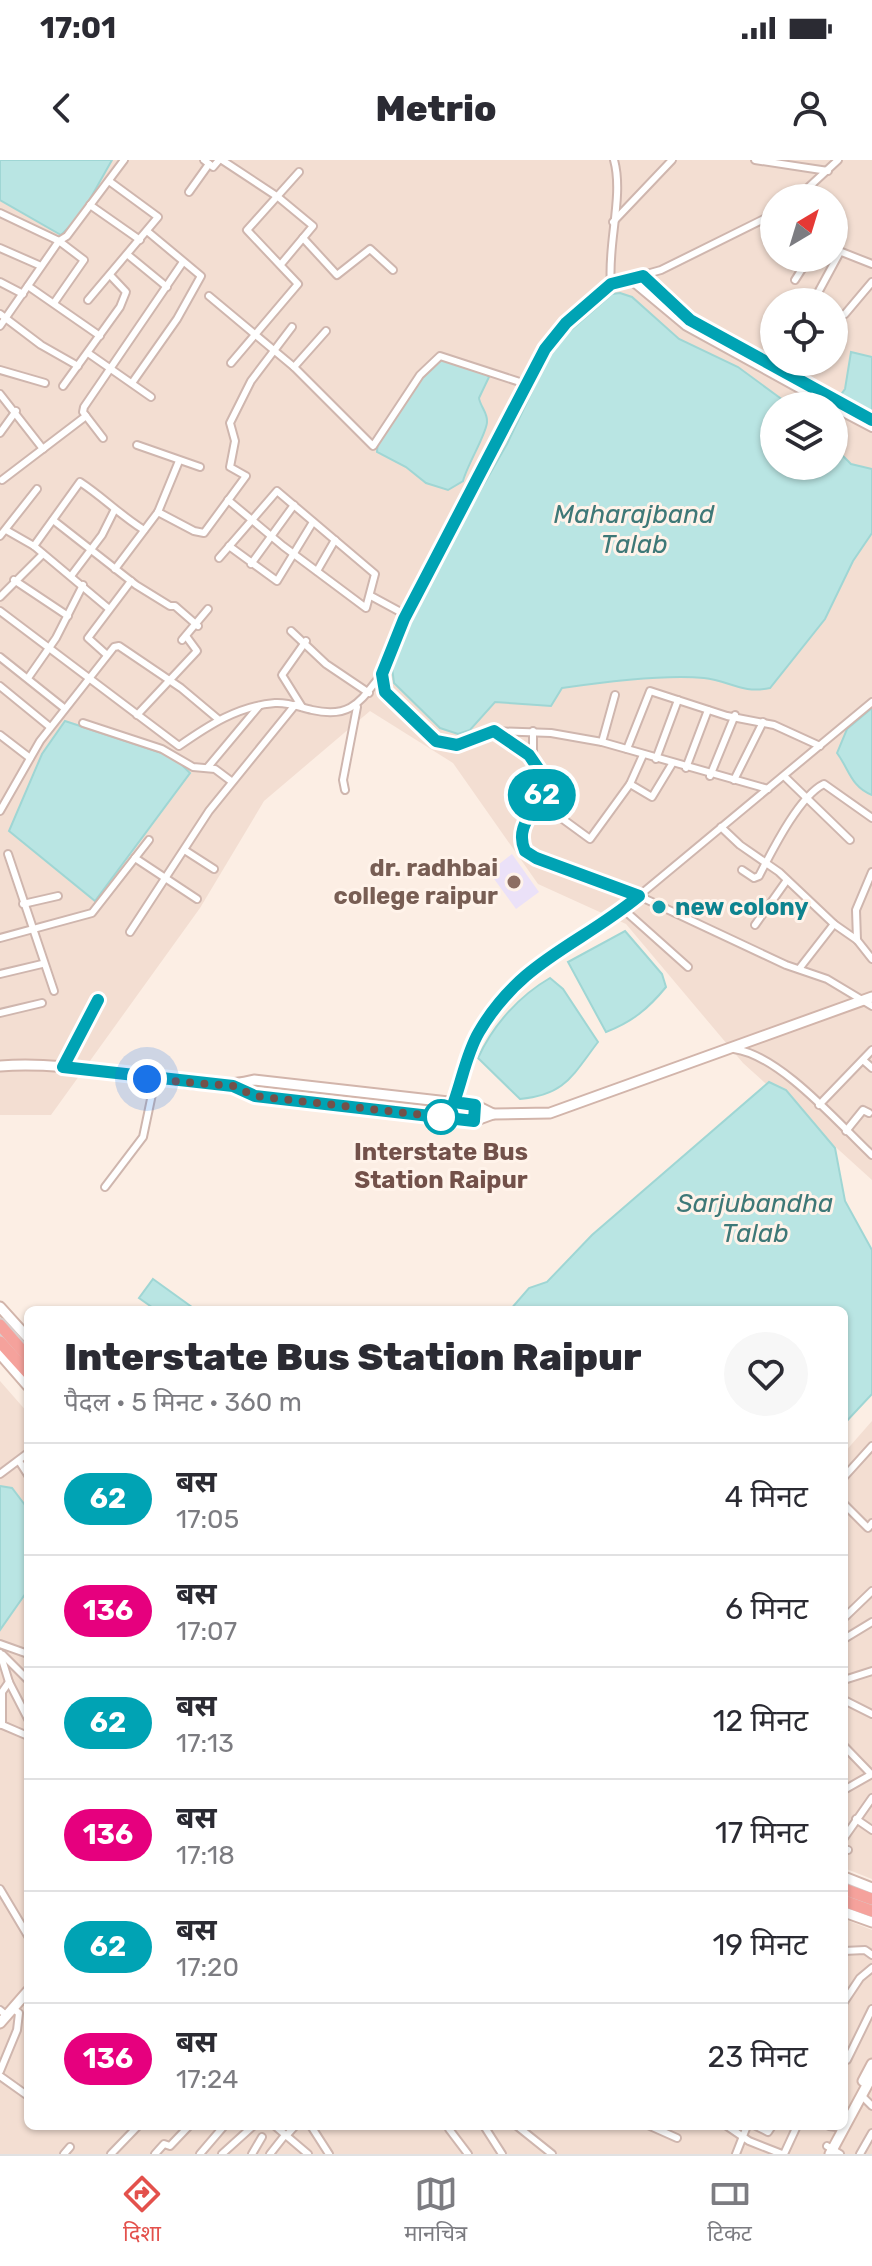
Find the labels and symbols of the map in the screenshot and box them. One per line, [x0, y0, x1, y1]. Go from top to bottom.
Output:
north arrow [760, 184, 848, 272]
water label: Maharajband Talab [554, 499, 715, 560]
line badge: 62 [506, 769, 578, 821]
place label: dr. radhbai college raipur [333, 854, 498, 910]
marker: dr. radhbai college raipur [505, 873, 523, 891]
place label: new colony [675, 893, 809, 921]
marker: new colony [650, 898, 668, 916]
your location [127, 1059, 167, 1099]
marker: Interstate Bus Station Raipur [424, 1100, 458, 1134]
place label: Interstate Bus Station Raipur [354, 1138, 528, 1194]
water label: Sarjubandha Talab [677, 1188, 833, 1249]

